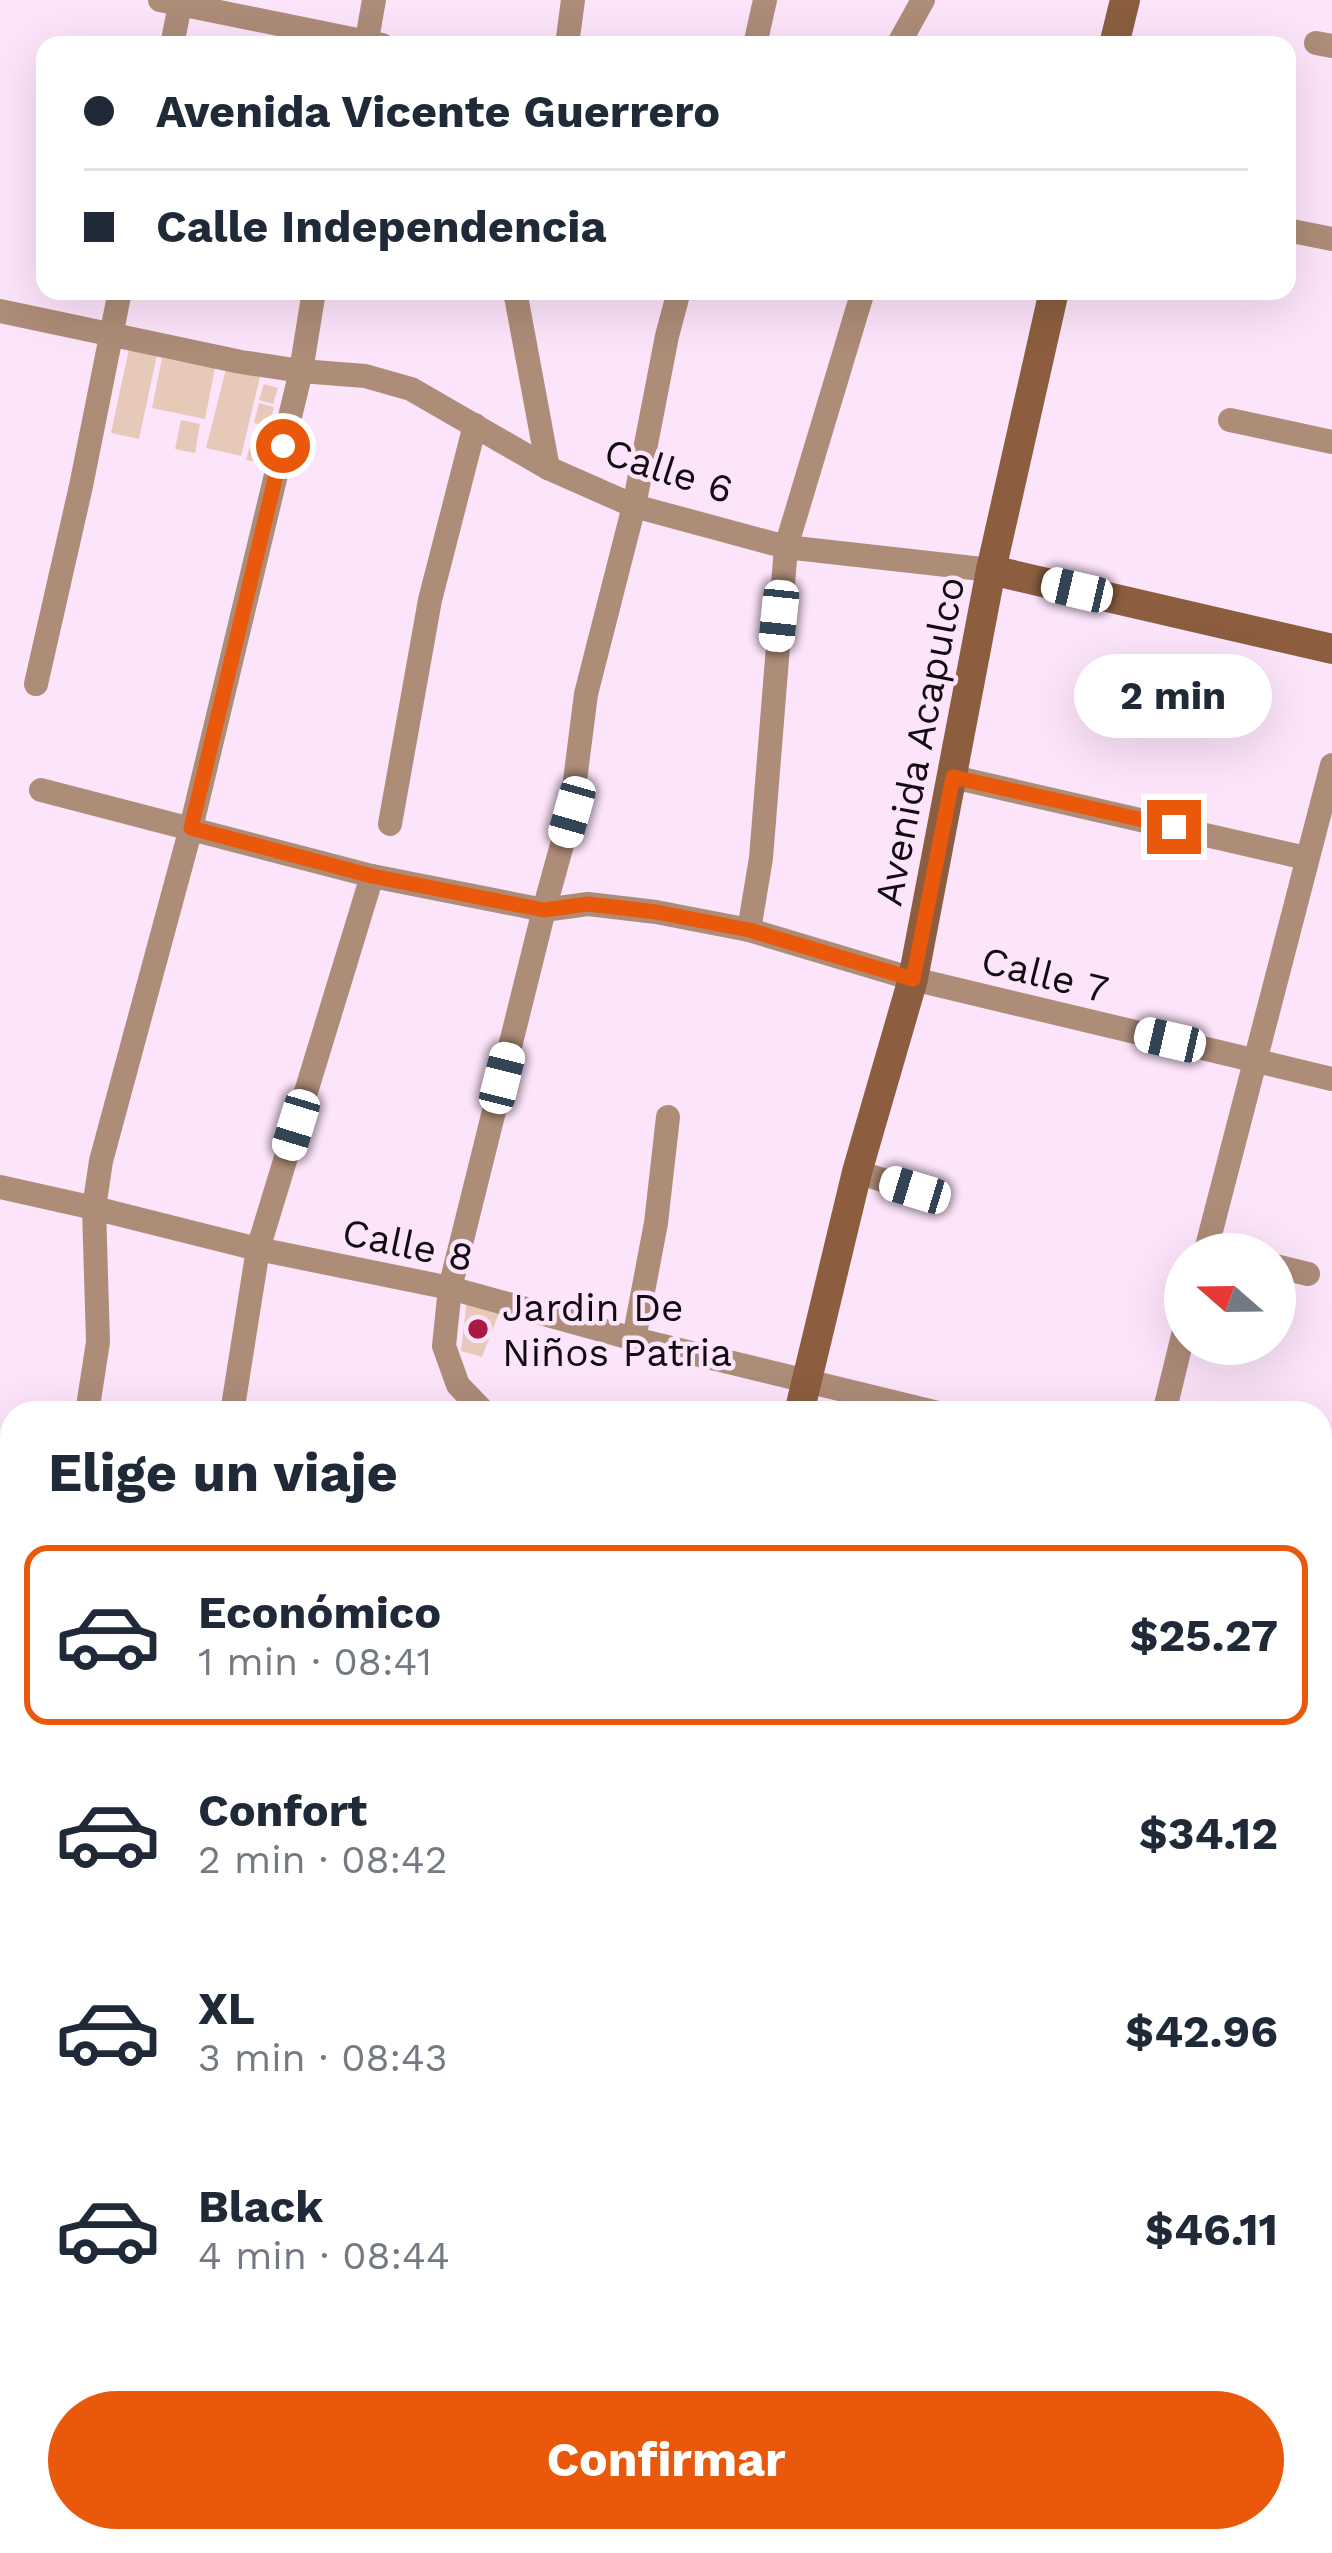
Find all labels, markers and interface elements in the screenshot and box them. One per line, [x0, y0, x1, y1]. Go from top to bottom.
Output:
text: Avenida Vicente Guerrero [156, 85, 720, 138]
text: Calle Independencia [156, 200, 606, 253]
route start [256, 419, 310, 473]
street label: Calle 6 [599, 429, 739, 512]
car [1038, 564, 1116, 616]
street label: Avenida Acapulco [866, 573, 973, 909]
car [757, 578, 801, 654]
callout: 2 min [1075, 653, 1273, 737]
text: 2 min [1120, 673, 1226, 718]
car [545, 772, 599, 852]
route end [1147, 800, 1201, 854]
street label: Calle 7 [977, 937, 1113, 1012]
car [1131, 1014, 1209, 1066]
car [476, 1039, 528, 1117]
car [268, 1085, 324, 1165]
car [875, 1162, 955, 1218]
street label: Calle 8 [338, 1209, 477, 1280]
north arrow [1164, 1233, 1296, 1365]
map controls [1164, 1233, 1296, 1365]
place label: Jardin De Niños Patria [502, 1285, 732, 1375]
marker: Jardin De Niños Patria [465, 1316, 491, 1342]
text: Elige un viaje [48, 1441, 398, 1504]
icon: car [54, 1581, 162, 1689]
text: Económico [198, 1586, 441, 1639]
text: $25.27 [1130, 1609, 1278, 1662]
text: 1 min · 08:41 [198, 1639, 432, 1684]
icon: car [54, 1779, 162, 1887]
text: Confort [198, 1784, 367, 1837]
text: $34.12 [1139, 1807, 1278, 1860]
text: 2 min · 08:42 [198, 1837, 448, 1882]
icon: car [54, 1977, 162, 2085]
text: XL [198, 1982, 255, 2035]
text: $42.96 [1125, 2005, 1278, 2058]
text: 3 min · 08:43 [198, 2035, 448, 2080]
icon: car [54, 2175, 162, 2283]
text: Black [198, 2180, 323, 2233]
text: $46.11 [1145, 2203, 1278, 2256]
text: 4 min · 08:44 [198, 2233, 450, 2278]
button: Confirmar [48, 2391, 1284, 2529]

